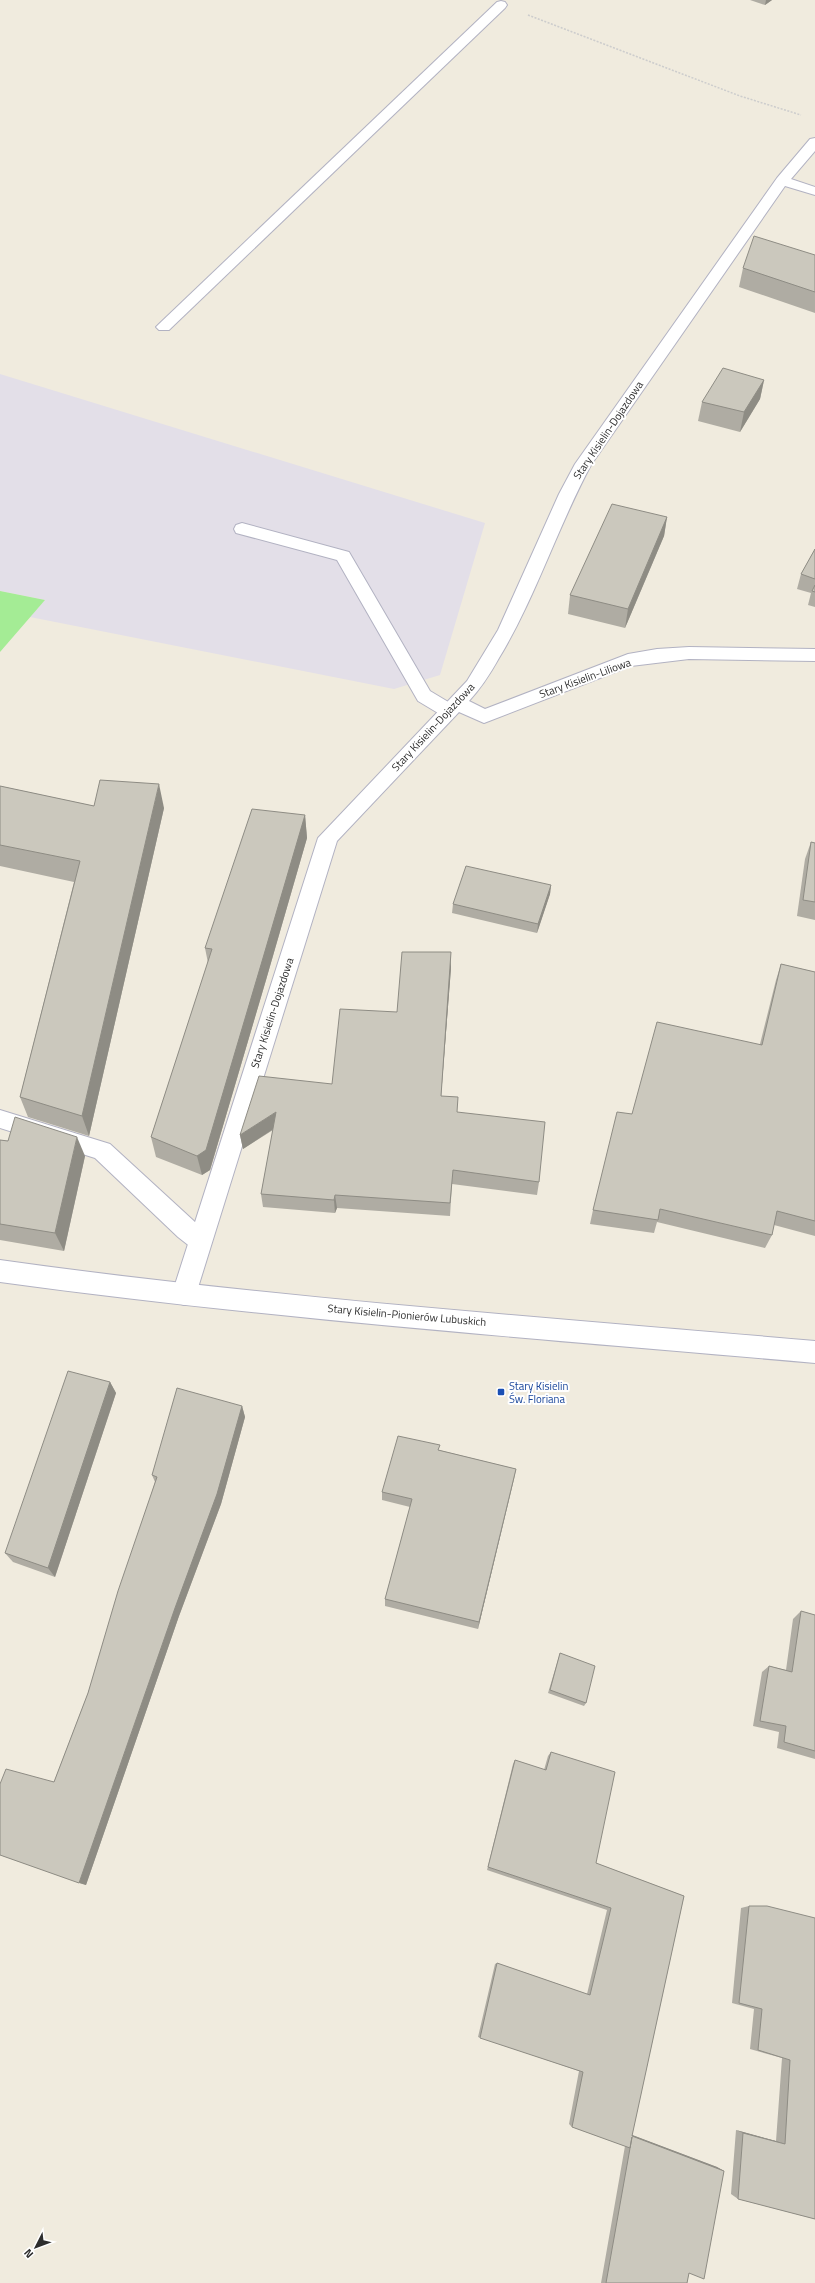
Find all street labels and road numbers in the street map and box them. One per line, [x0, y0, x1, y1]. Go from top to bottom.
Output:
street label: Stary Kisielin-Dojazdowa [569, 377, 647, 482]
street label: Stary Kisielin-Liliowa [537, 654, 633, 702]
street label: Stary Kisielin-Dojazdowa [388, 679, 479, 775]
street label: Stary Kisielin-Dojazdowa [247, 955, 298, 1070]
street label: Stary Kisielin-Pionierów Lubuskich [327, 1300, 487, 1330]

